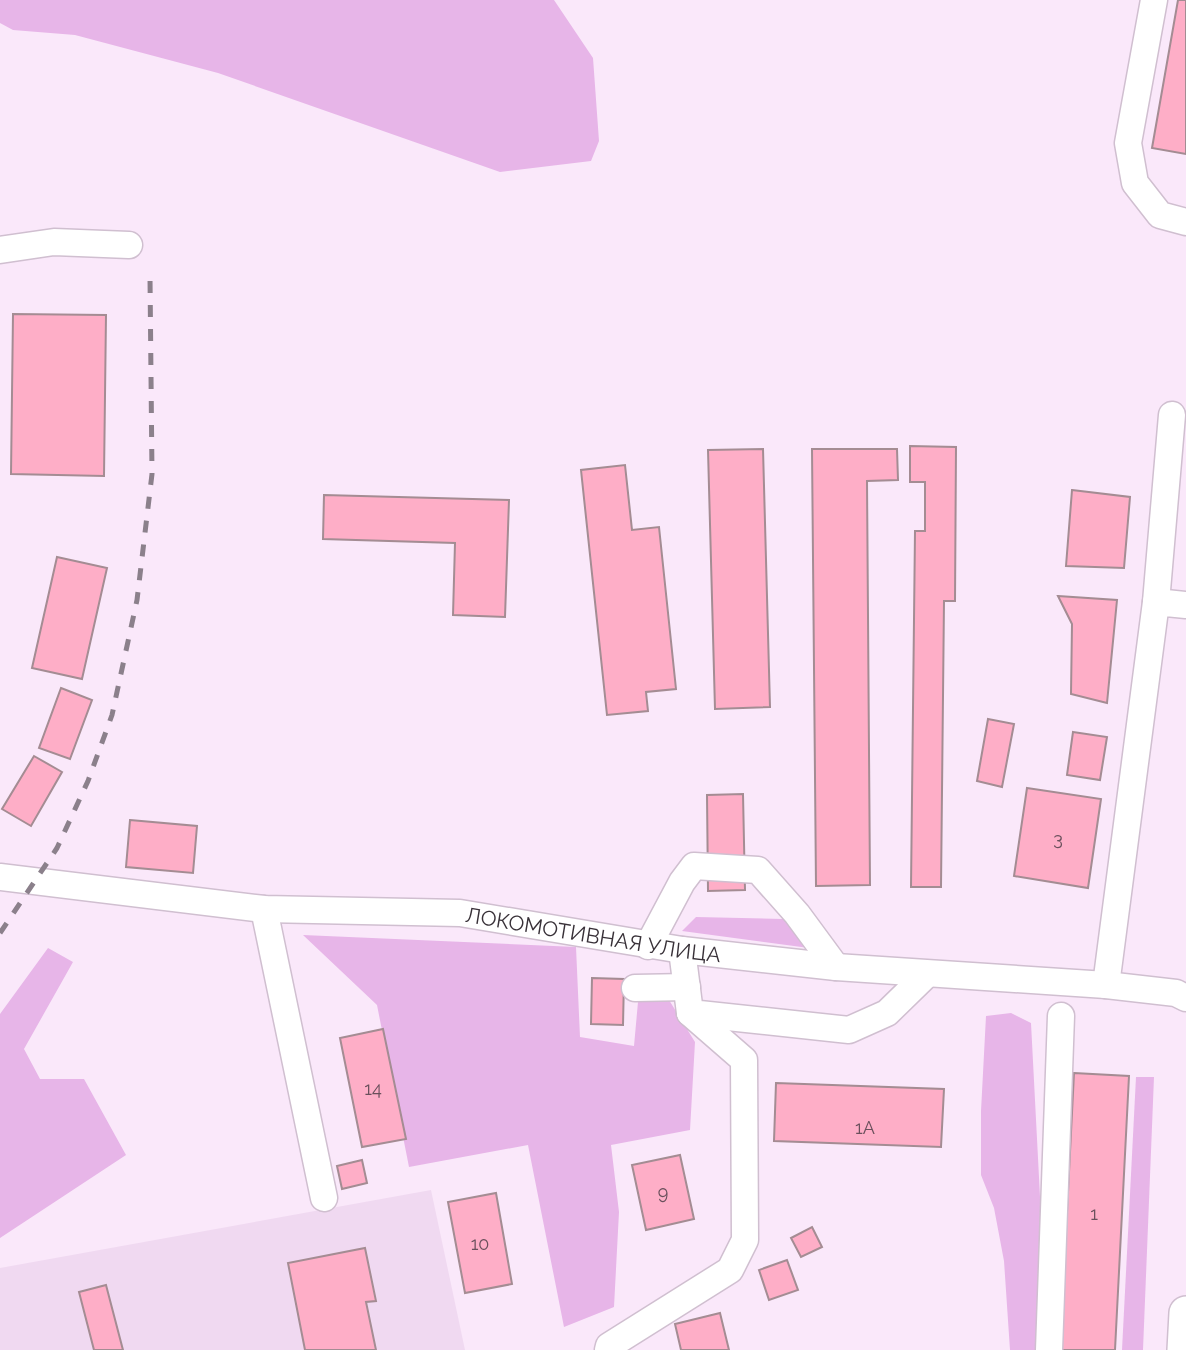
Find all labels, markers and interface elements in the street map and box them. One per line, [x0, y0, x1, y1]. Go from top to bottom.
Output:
house number: 3 [1053, 828, 1063, 849]
street label: ЛОКОМОТИВНАЯ УЛИЦА [464, 902, 722, 967]
house number: 14 [364, 1078, 382, 1099]
house number: 1А [855, 1117, 875, 1138]
house number: 9 [658, 1182, 668, 1203]
house number: 1 [1090, 1203, 1098, 1224]
house number: 10 [471, 1233, 489, 1254]

